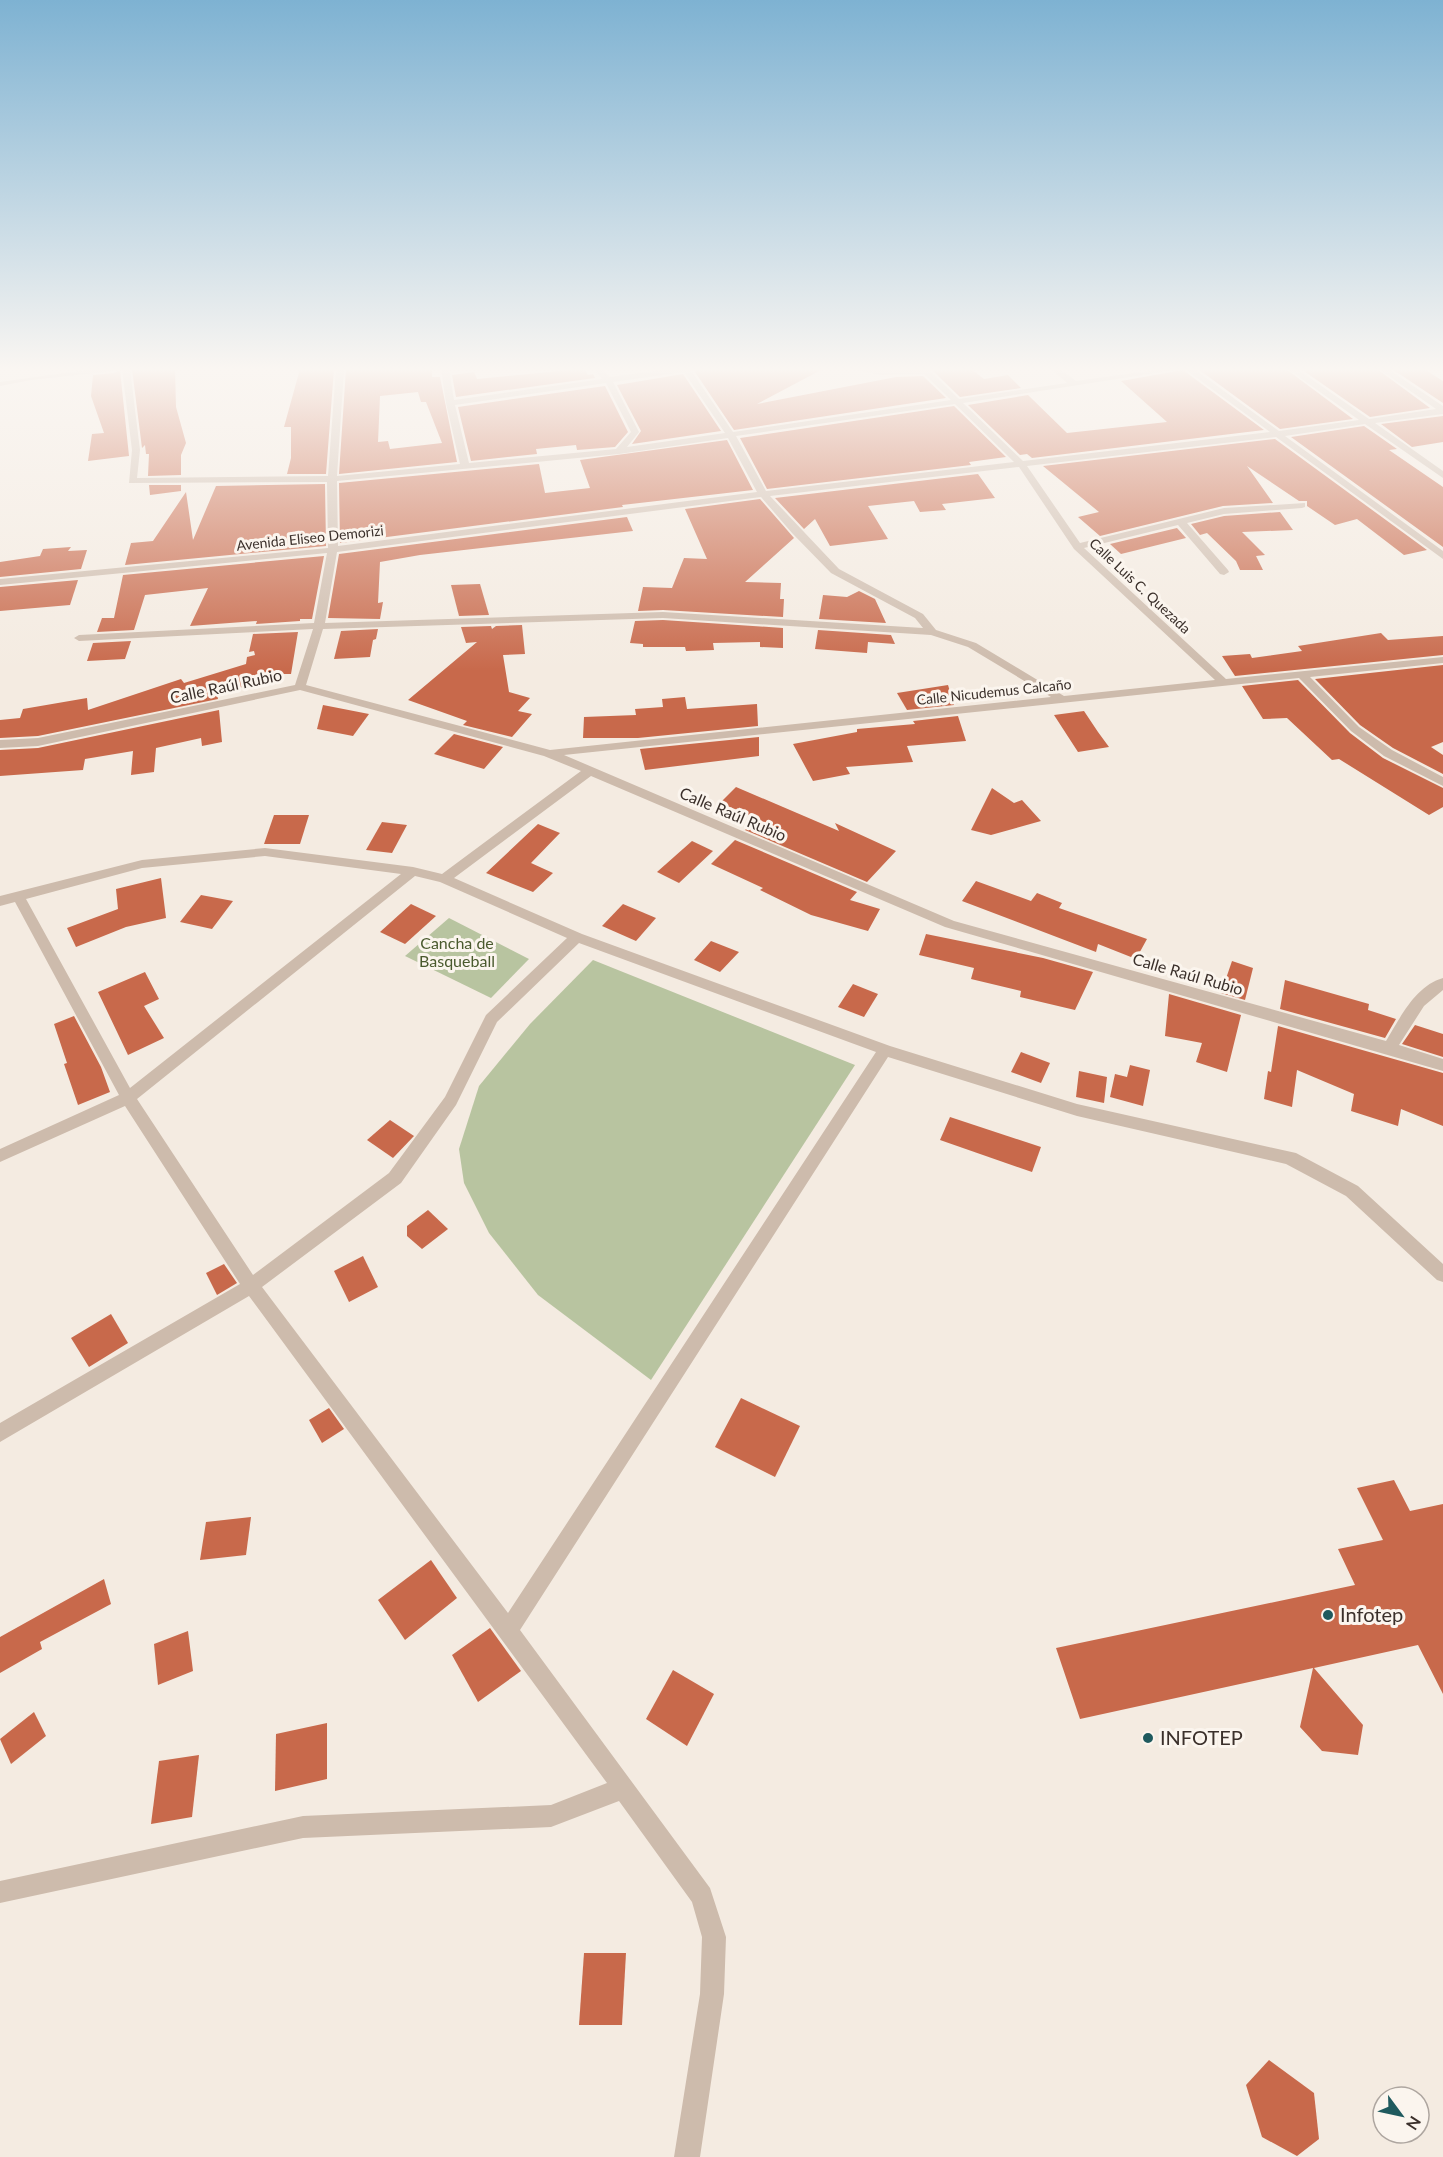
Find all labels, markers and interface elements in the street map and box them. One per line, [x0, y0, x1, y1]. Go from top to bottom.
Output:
street label: Avenida Eliseo Demorizi [235, 521, 384, 554]
street label: Calle Luis C. Quezada [1086, 534, 1194, 637]
street label: Calle Raúl Rubio [168, 664, 284, 707]
street label: Calle Nicudemus Calcaño [916, 675, 1072, 708]
street label: Calle Raúl Rubio [677, 783, 789, 845]
park label: Cancha de Basqueball [419, 933, 495, 970]
street label: Calle Raúl Rubio [1131, 949, 1245, 998]
place label: Infotep [1340, 1602, 1403, 1626]
marker: Infotep [1321, 1608, 1335, 1622]
place label: INFOTEP [1160, 1725, 1243, 1749]
marker: INFOTEP [1141, 1731, 1155, 1745]
north arrow [1371, 2085, 1431, 2145]
text: N [1403, 2113, 1425, 2134]

